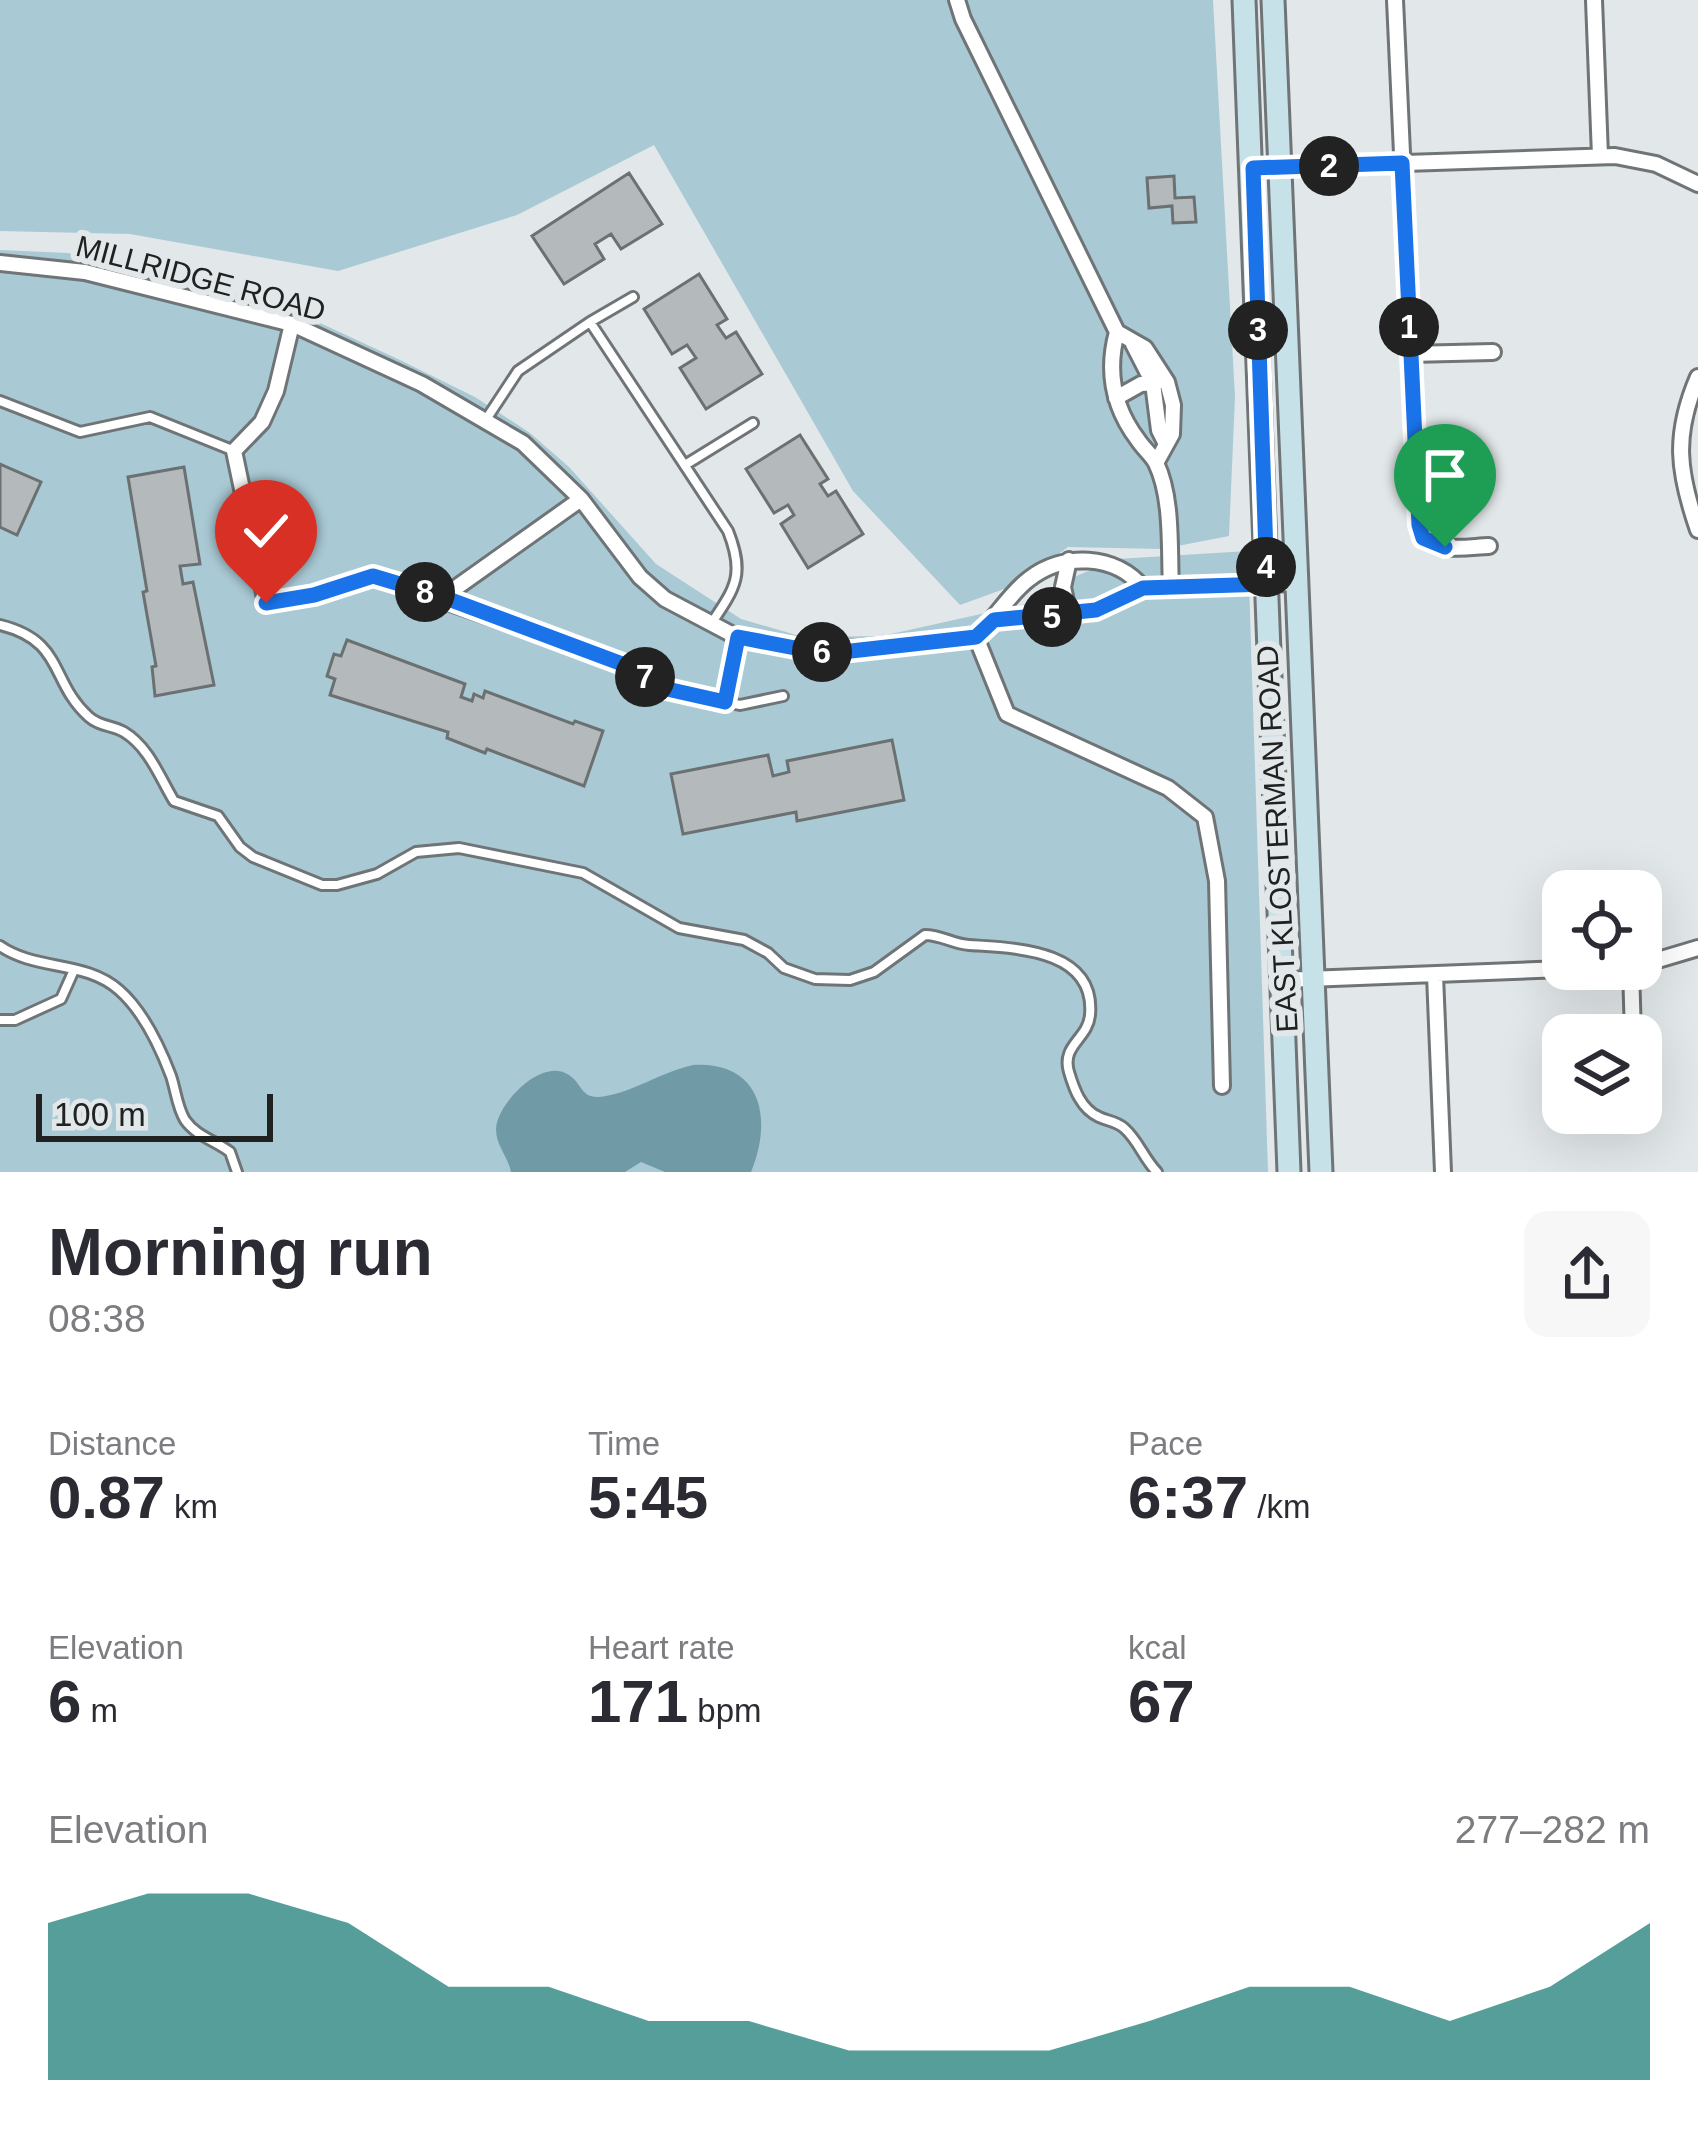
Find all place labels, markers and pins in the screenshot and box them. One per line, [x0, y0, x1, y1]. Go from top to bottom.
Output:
pin: 2 [1299, 136, 1359, 196]
pin: 1 [1379, 297, 1439, 357]
pin: 3 [1228, 300, 1288, 360]
pin [1394, 424, 1496, 547]
pin [215, 480, 317, 603]
pin: 4 [1236, 537, 1296, 597]
pin: 8 [395, 562, 455, 622]
pin: 5 [1022, 587, 1082, 647]
pin: 6 [792, 622, 852, 682]
pin: 7 [615, 647, 675, 707]

